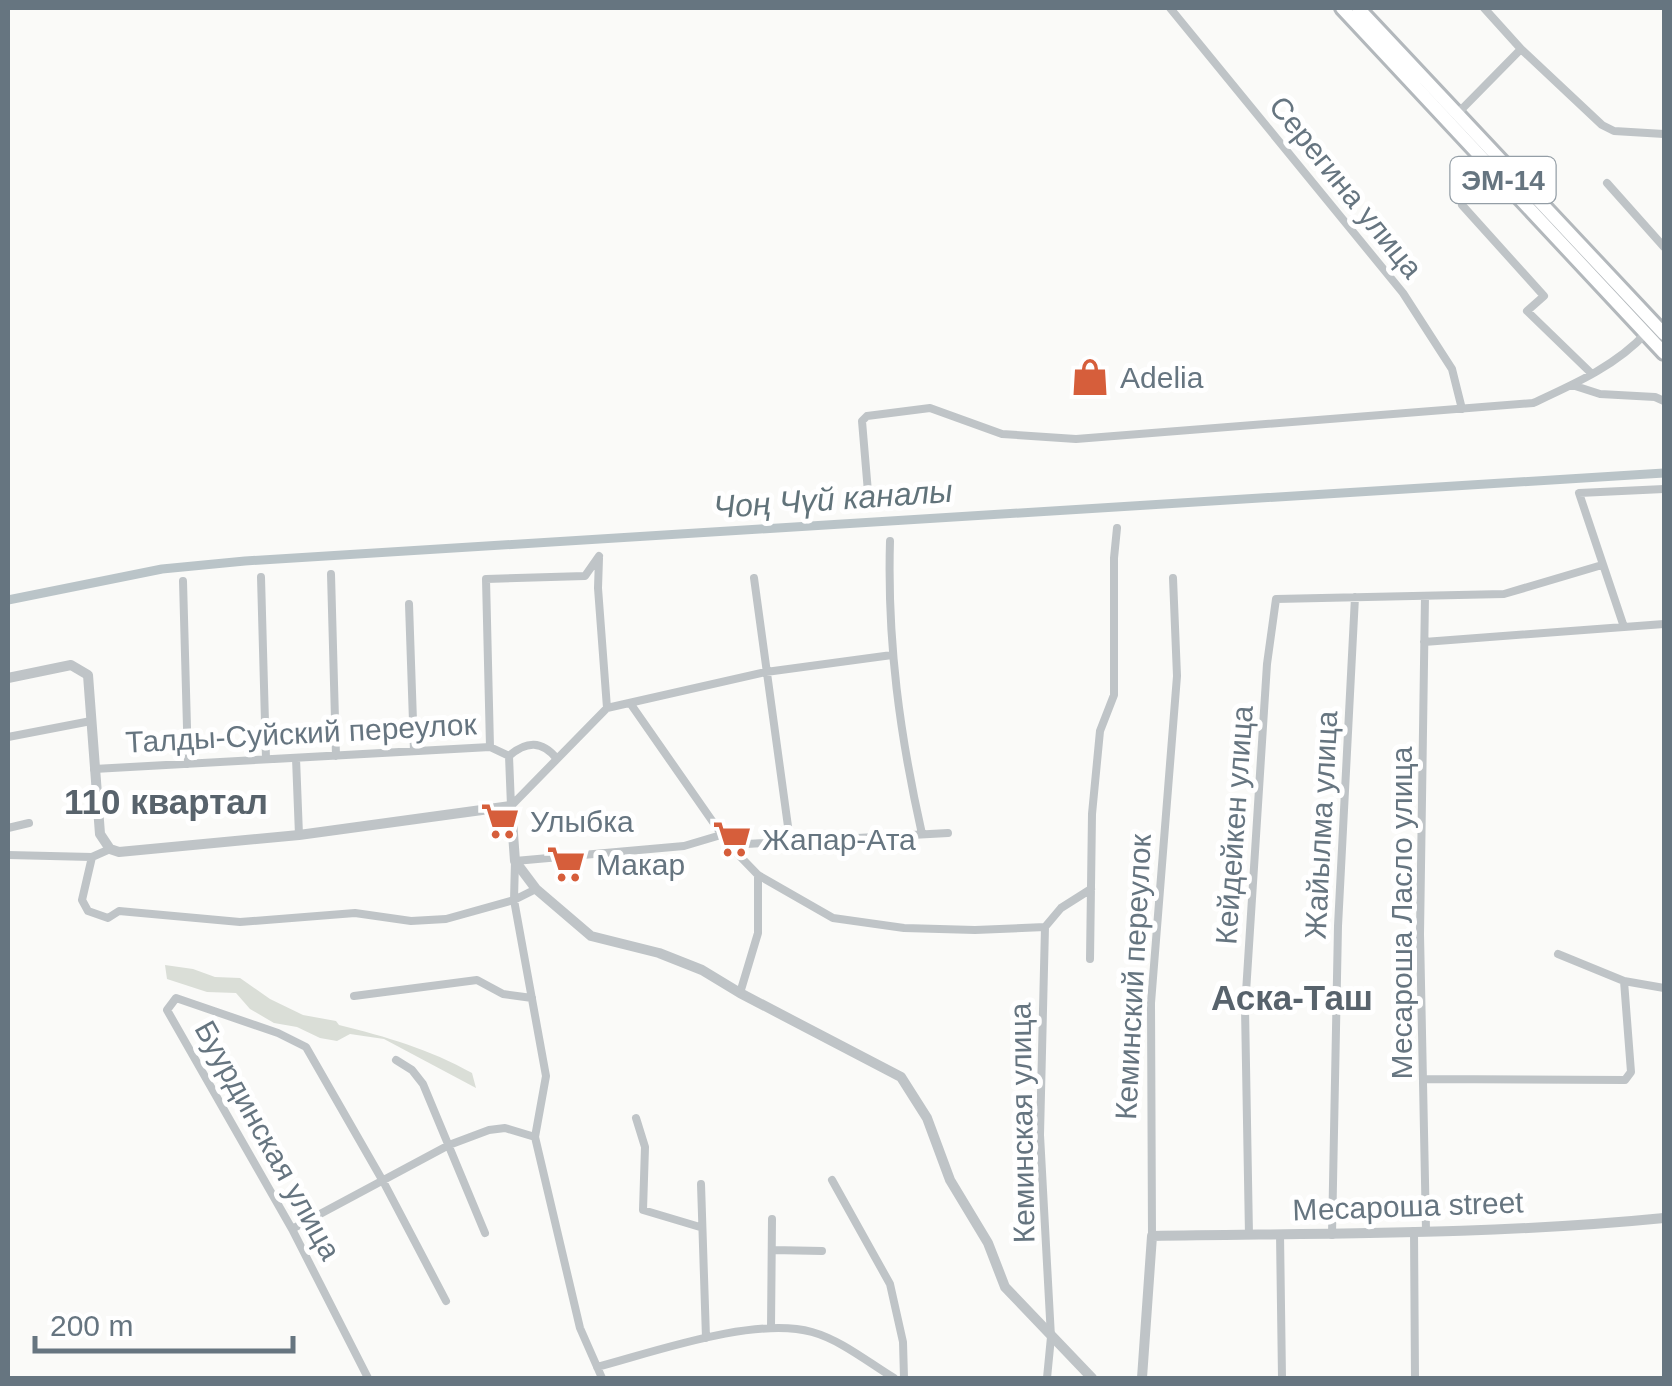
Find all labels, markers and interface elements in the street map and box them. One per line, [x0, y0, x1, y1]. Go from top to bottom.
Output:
street label: Серегина улица [1263, 90, 1429, 284]
road number: ЭМ-14 [1450, 157, 1556, 203]
shop icon: Adelia [1069, 356, 1111, 398]
place label: Adelia [1120, 361, 1204, 394]
water label: Чоң Чүй каналы [712, 473, 954, 525]
street label: Кейдейкен улица [1209, 704, 1259, 946]
street label: Талды-Суйский переулок [125, 707, 478, 759]
street label: Жайылма улица [1299, 710, 1343, 940]
street label: Месароша Ласло улица [1385, 746, 1418, 1079]
district label: 110 квартал [64, 782, 268, 821]
supermarket icon: Улыбка [479, 800, 521, 842]
place label: Улыбка [530, 805, 634, 838]
supermarket icon: Жапар-Ата [711, 818, 753, 860]
place label: Жапар-Ата [762, 823, 916, 856]
street label: Кеминский переулок [1109, 832, 1157, 1121]
supermarket icon: Макар [545, 843, 587, 885]
place label: Макар [596, 848, 685, 881]
district label: Аска-Таш [1211, 978, 1373, 1017]
street label: Кеминская улица [1003, 1002, 1041, 1244]
street label: Буурдинская улица [189, 1015, 348, 1265]
street label: Месароша street [1292, 1185, 1525, 1227]
scale bar [35, 1291, 292, 1353]
text: 200 m [50, 1309, 133, 1342]

